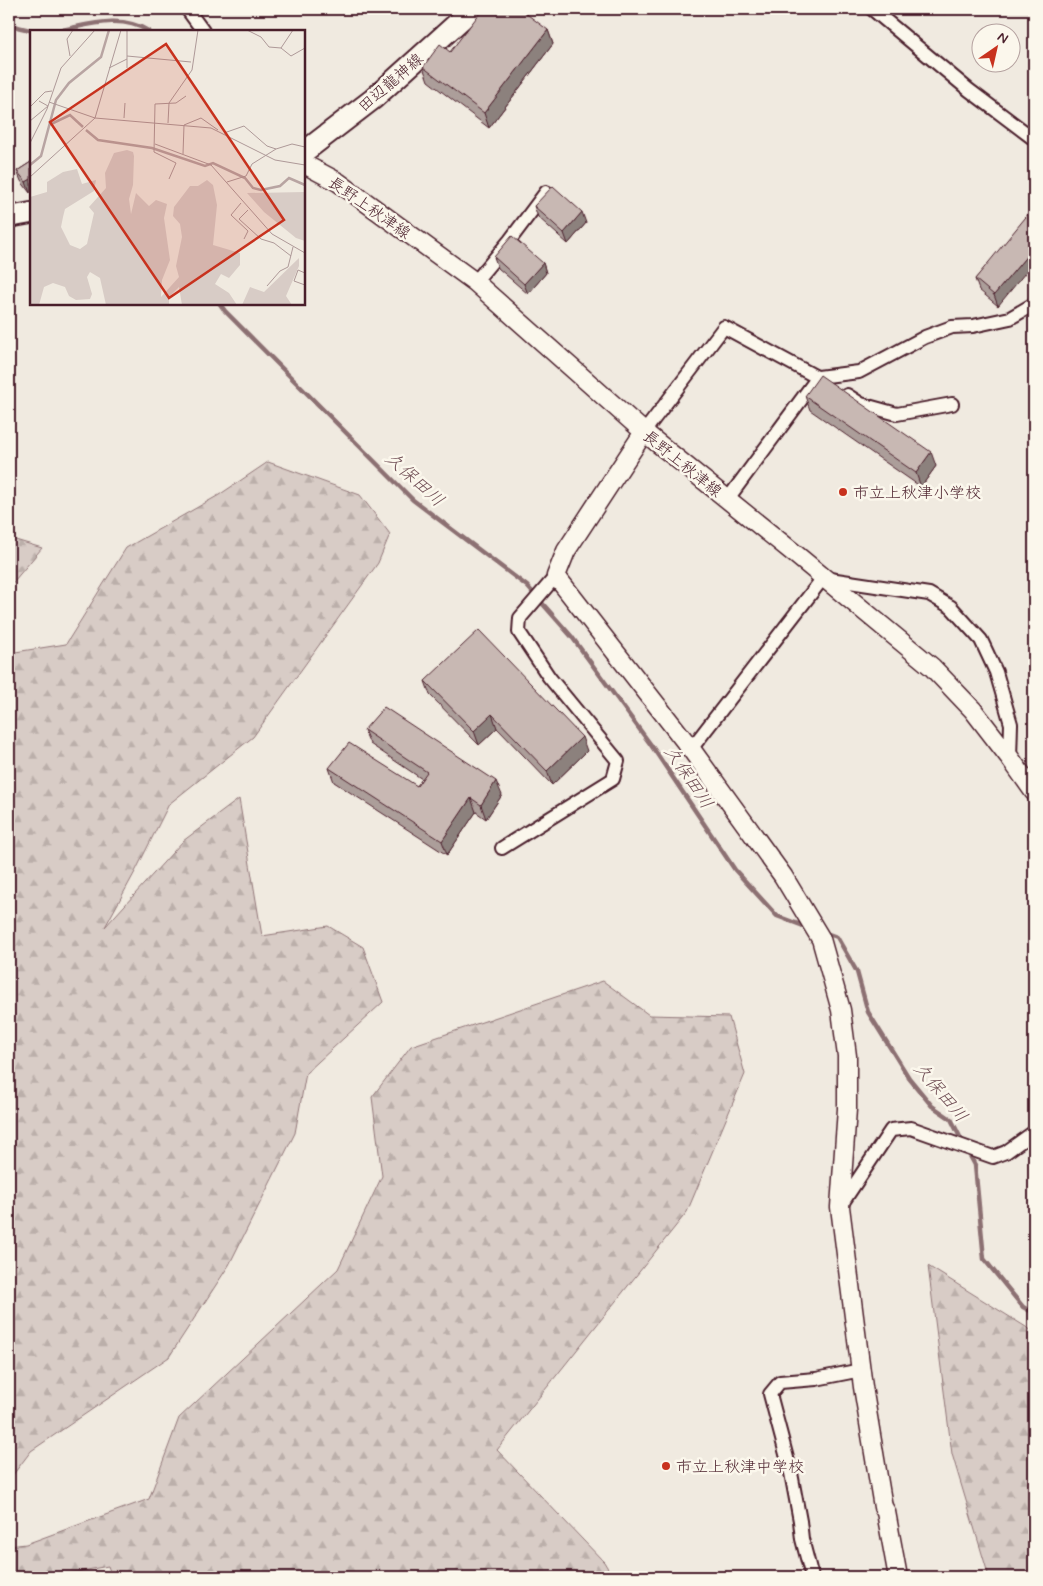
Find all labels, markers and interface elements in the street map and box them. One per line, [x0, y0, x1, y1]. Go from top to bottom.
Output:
north arrow [970, 22, 1020, 72]
text: N [994, 28, 1012, 48]
inset map [30, 30, 305, 305]
street label: 田辺龍神線 [354, 49, 428, 117]
street label: 長野上秋津線 [324, 172, 414, 244]
street label: 長野上秋津線 [638, 426, 726, 503]
water label: 久保田川 [380, 447, 449, 513]
place label: 市立上秋津小学校 [853, 483, 981, 504]
marker: 市立上秋津小学校 [837, 486, 849, 498]
water label: 久保田川 [658, 741, 718, 814]
water label: 久保田川 [908, 1057, 973, 1128]
place label: 市立上秋津中学校 [676, 1457, 804, 1478]
marker: 市立上秋津中学校 [660, 1460, 672, 1472]

